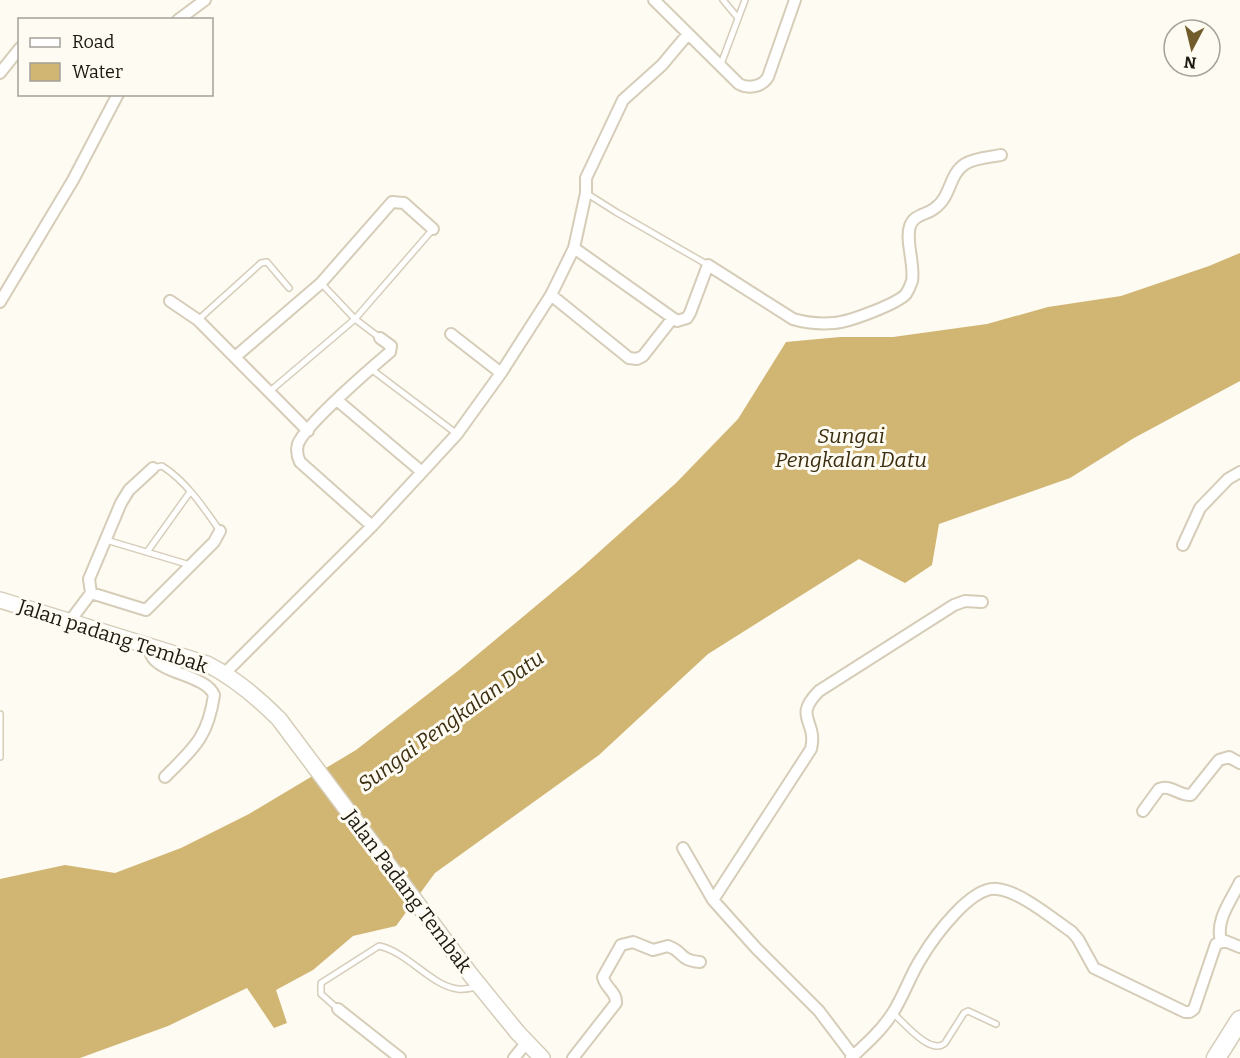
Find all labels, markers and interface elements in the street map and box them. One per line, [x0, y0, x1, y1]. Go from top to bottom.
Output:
legend [18, 18, 213, 96]
north arrow [1162, 18, 1222, 78]
text: Road [72, 31, 115, 53]
text: N [1183, 52, 1198, 73]
text: Water [72, 61, 123, 83]
water label: Sungai Pengkalan Datu [775, 423, 927, 473]
street label: Jalan padang Tembak [14, 594, 211, 678]
water label: Sungai Pengkalan Datu [353, 645, 549, 797]
street label: Jalan Padang Tembak [338, 804, 477, 978]

